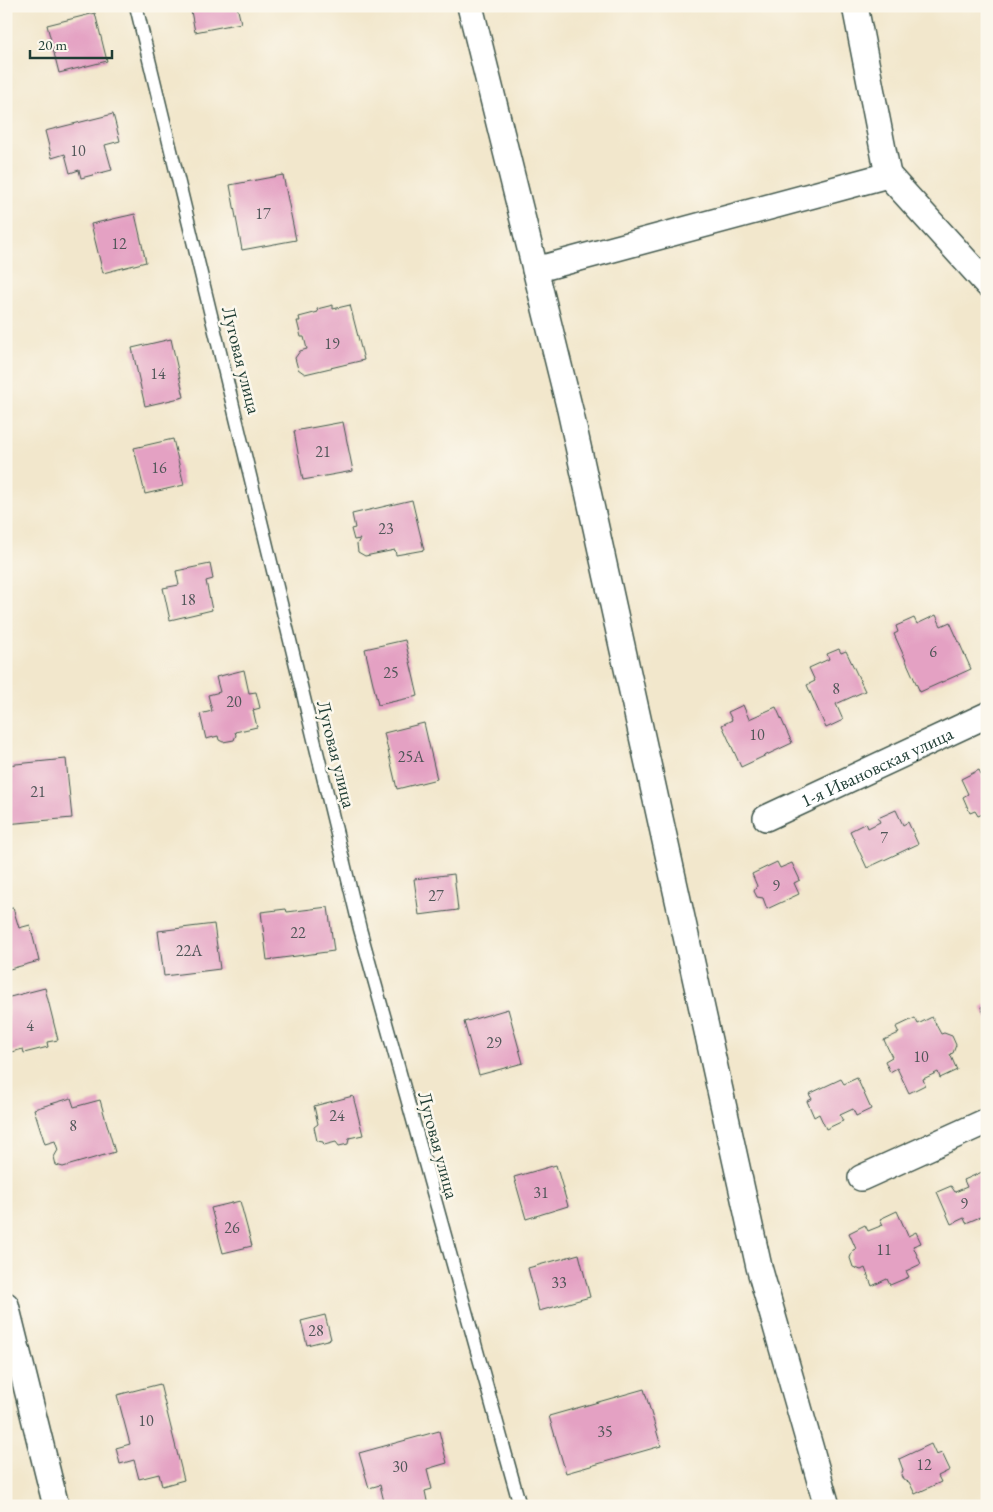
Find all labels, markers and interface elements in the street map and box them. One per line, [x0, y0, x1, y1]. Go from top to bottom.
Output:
scale bar [30, 28, 112, 60]
text: 20 m [38, 35, 67, 54]
house number: 10 [70, 140, 86, 161]
house number: 17 [255, 203, 271, 224]
house number: 12 [111, 233, 127, 254]
street label: Луговая улица [216, 304, 267, 417]
house number: 19 [324, 333, 340, 354]
house number: 14 [150, 363, 166, 384]
house number: 21 [315, 441, 331, 462]
house number: 16 [151, 457, 167, 478]
house number: 23 [378, 518, 394, 539]
house number: 18 [180, 589, 196, 610]
house number: 6 [929, 641, 937, 662]
house number: 25 [383, 662, 399, 683]
house number: 8 [832, 678, 840, 699]
house number: 20 [226, 691, 242, 712]
street label: Луговая улица [311, 698, 362, 811]
street label: 1-я Ивановская улица [796, 720, 957, 813]
house number: 10 [749, 724, 765, 745]
house number: 25А [398, 746, 425, 767]
house number: 21 [30, 781, 46, 802]
house number: 7 [880, 827, 888, 848]
house number: 9 [772, 875, 780, 896]
house number: 27 [428, 885, 444, 906]
house number: 22 [290, 922, 306, 943]
house number: 22А [176, 940, 203, 961]
house number: 4 [26, 1015, 34, 1036]
house number: 29 [486, 1032, 502, 1053]
house number: 10 [913, 1046, 929, 1067]
street label: Луговая улица [412, 1089, 465, 1202]
house number: 24 [329, 1105, 345, 1126]
house number: 8 [69, 1115, 77, 1136]
house number: 31 [533, 1182, 549, 1203]
house number: 9 [960, 1193, 968, 1214]
house number: 26 [224, 1217, 240, 1238]
house number: 11 [876, 1239, 892, 1260]
house number: 33 [551, 1272, 567, 1293]
house number: 28 [308, 1320, 324, 1341]
house number: 10 [138, 1410, 154, 1431]
house number: 35 [597, 1421, 613, 1442]
house number: 12 [916, 1454, 932, 1475]
house number: 30 [392, 1456, 408, 1477]

